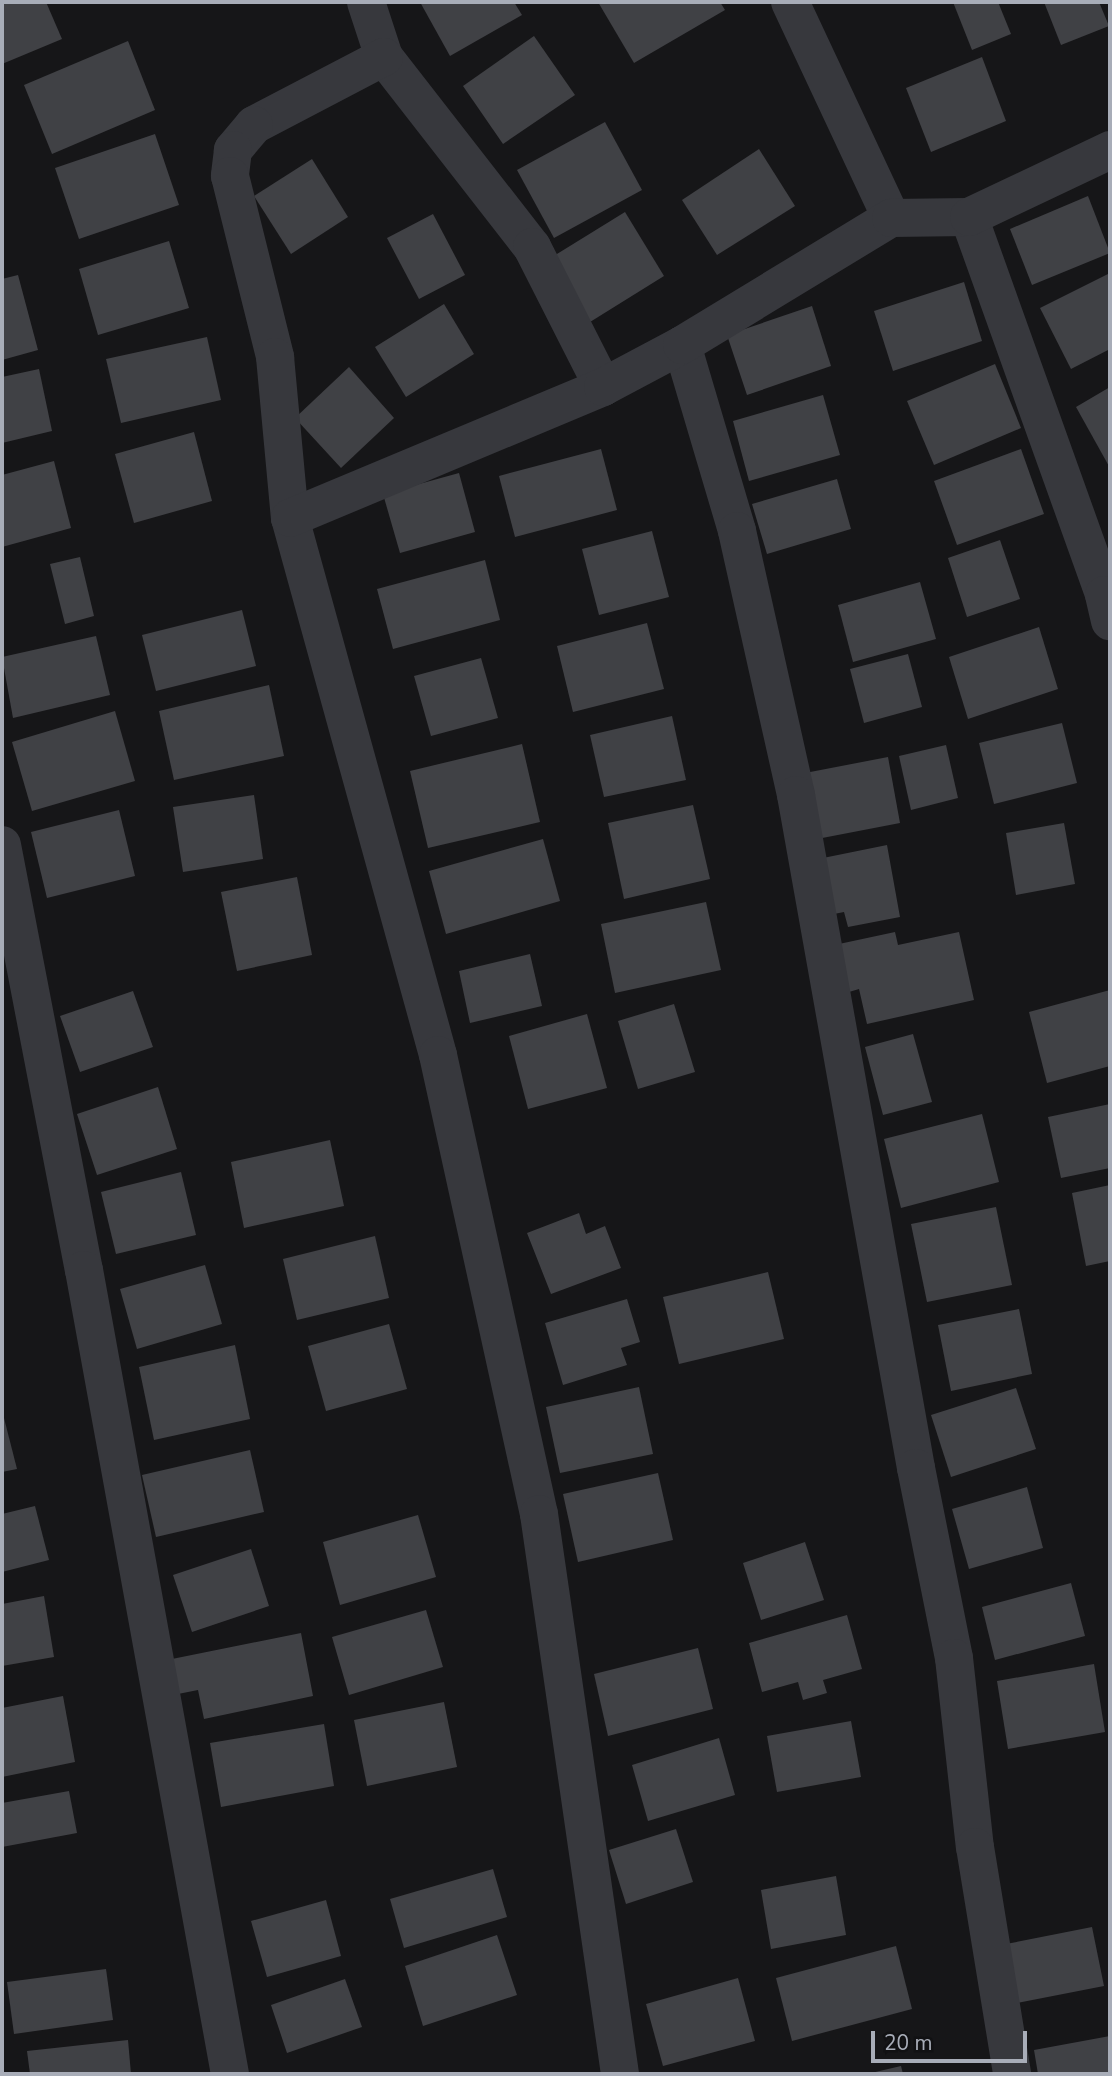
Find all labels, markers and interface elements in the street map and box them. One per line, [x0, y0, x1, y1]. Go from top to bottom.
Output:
scale bar [874, 2016, 1030, 2060]
text: 20 m [884, 2029, 933, 2057]

